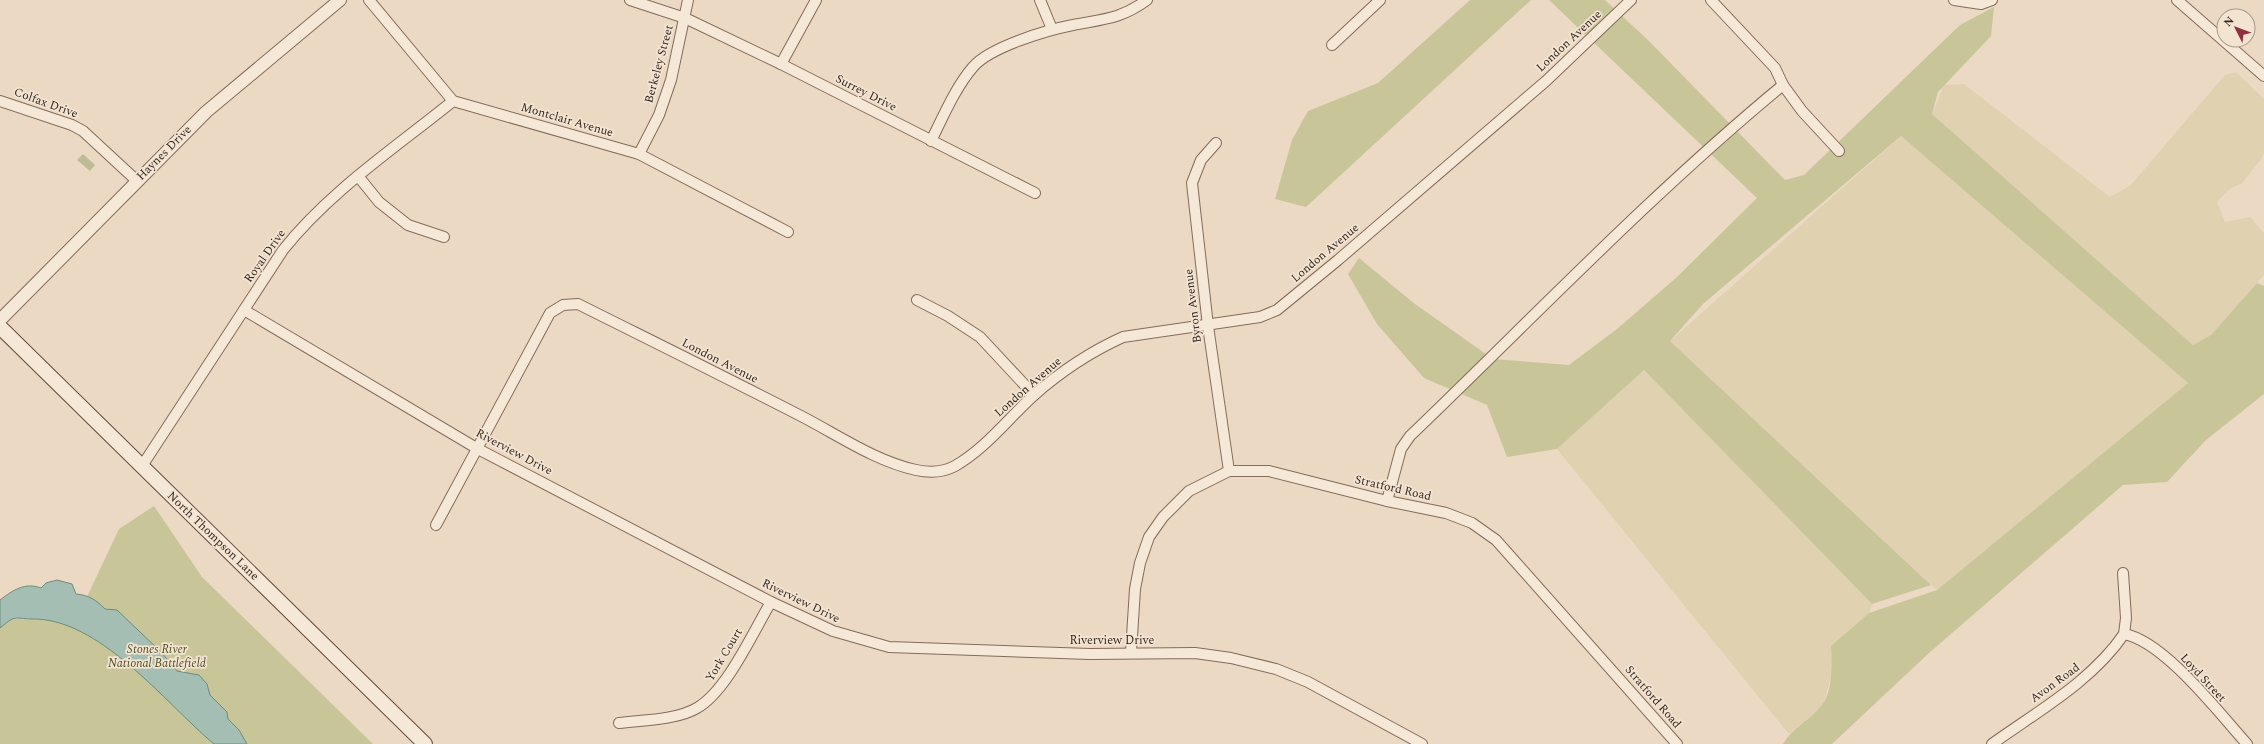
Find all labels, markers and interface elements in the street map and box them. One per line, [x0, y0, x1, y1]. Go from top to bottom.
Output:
street label: London Avenue [1532, 5, 1606, 77]
north arrow [2216, 8, 2256, 48]
text: N [2220, 13, 2238, 31]
street label: Berkeley Street [639, 23, 679, 105]
street label: Surrey Drive [832, 69, 900, 117]
street label: Colfax Drive [11, 83, 81, 123]
street label: Montclair Avenue [518, 98, 616, 142]
street label: Haynes Drive [132, 121, 196, 185]
street label: London Avenue [1287, 219, 1363, 287]
street label: Royal Drive [239, 225, 291, 287]
street label: Byron Avenue [1179, 268, 1207, 344]
street label: London Avenue [678, 334, 762, 389]
street label: London Avenue [990, 352, 1066, 422]
street label: Riverview Drive [472, 424, 556, 480]
street label: Stratford Road [1353, 470, 1433, 506]
street label: North Thompson Lane [163, 487, 263, 585]
street label: Riverview Drive [759, 574, 843, 628]
street label: York Court [700, 625, 748, 685]
street label: Riverview Drive [1070, 631, 1155, 650]
park label: Stones River National Battlefield [108, 640, 206, 673]
street label: Loyd Street [2175, 649, 2231, 707]
street label: Avon Road [2026, 658, 2084, 708]
street label: Stratford Road [1620, 661, 1686, 733]

